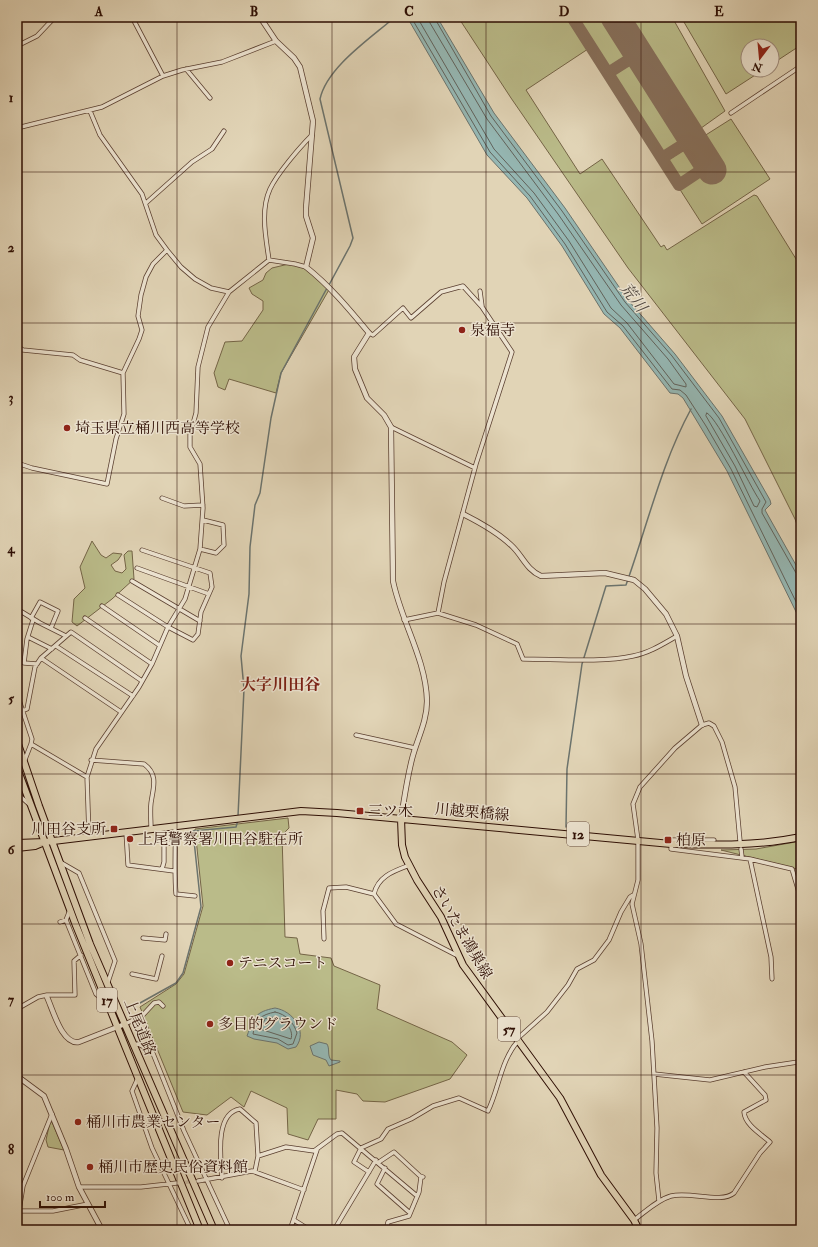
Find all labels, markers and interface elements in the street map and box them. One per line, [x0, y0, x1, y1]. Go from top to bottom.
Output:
text: A [94, 4, 104, 20]
text: B [250, 4, 258, 20]
text: C [404, 4, 414, 20]
text: D [559, 4, 570, 20]
text: E [714, 4, 724, 20]
north arrow [740, 38, 780, 78]
text: N [750, 59, 765, 75]
text: 1 [9, 90, 14, 106]
text: 2 [8, 240, 15, 256]
water label: 荒川 [616, 279, 652, 318]
place label: 泉福寺 [470, 321, 515, 340]
marker: 泉福寺 [457, 325, 467, 335]
text: 3 [9, 390, 14, 406]
place label: 埼玉県立桶川西高等学校 [75, 419, 240, 438]
marker: 埼玉県立桶川西高等学校 [62, 423, 72, 433]
text: 4 [6, 541, 15, 557]
district label: 大字川田谷 [240, 675, 320, 695]
text: 5 [8, 691, 14, 707]
street label: 川越栗橋線 [434, 800, 510, 825]
place label: 三ツ木 [368, 802, 413, 821]
marker: 三ツ木 [355, 806, 365, 816]
place label: 川田谷支所 [31, 820, 106, 839]
road number: 12 [567, 822, 589, 846]
marker: 川田谷支所 [109, 824, 119, 834]
place label: 上尾警察署川田谷駐在所 [138, 830, 303, 849]
place label: 柏原 [676, 831, 706, 850]
marker: 上尾警察署川田谷駐在所 [125, 834, 135, 844]
marker: 柏原 [663, 835, 673, 845]
text: 6 [8, 842, 16, 858]
street label: さいたま鴻巣線 [427, 882, 496, 982]
place label: テニスコート [238, 954, 327, 973]
marker: テニスコート [225, 958, 235, 968]
road number: 17 [97, 988, 117, 1012]
text: 7 [8, 992, 15, 1008]
street label: 上尾道路 [119, 996, 160, 1059]
place label: 多目的グラウンド [218, 1015, 338, 1034]
road number: 57 [498, 1017, 520, 1041]
marker: 多目的グラウンド [205, 1019, 215, 1029]
place label: 桶川市農業センター [86, 1113, 220, 1132]
marker: 桶川市農業センター [73, 1117, 83, 1127]
text: 8 [8, 1142, 14, 1158]
place label: 桶川市歴史民俗資料館 [98, 1158, 248, 1177]
marker: 桶川市歴史民俗資料館 [85, 1162, 95, 1172]
scale bar [40, 1183, 105, 1209]
text: 100 m [46, 1190, 75, 1205]

